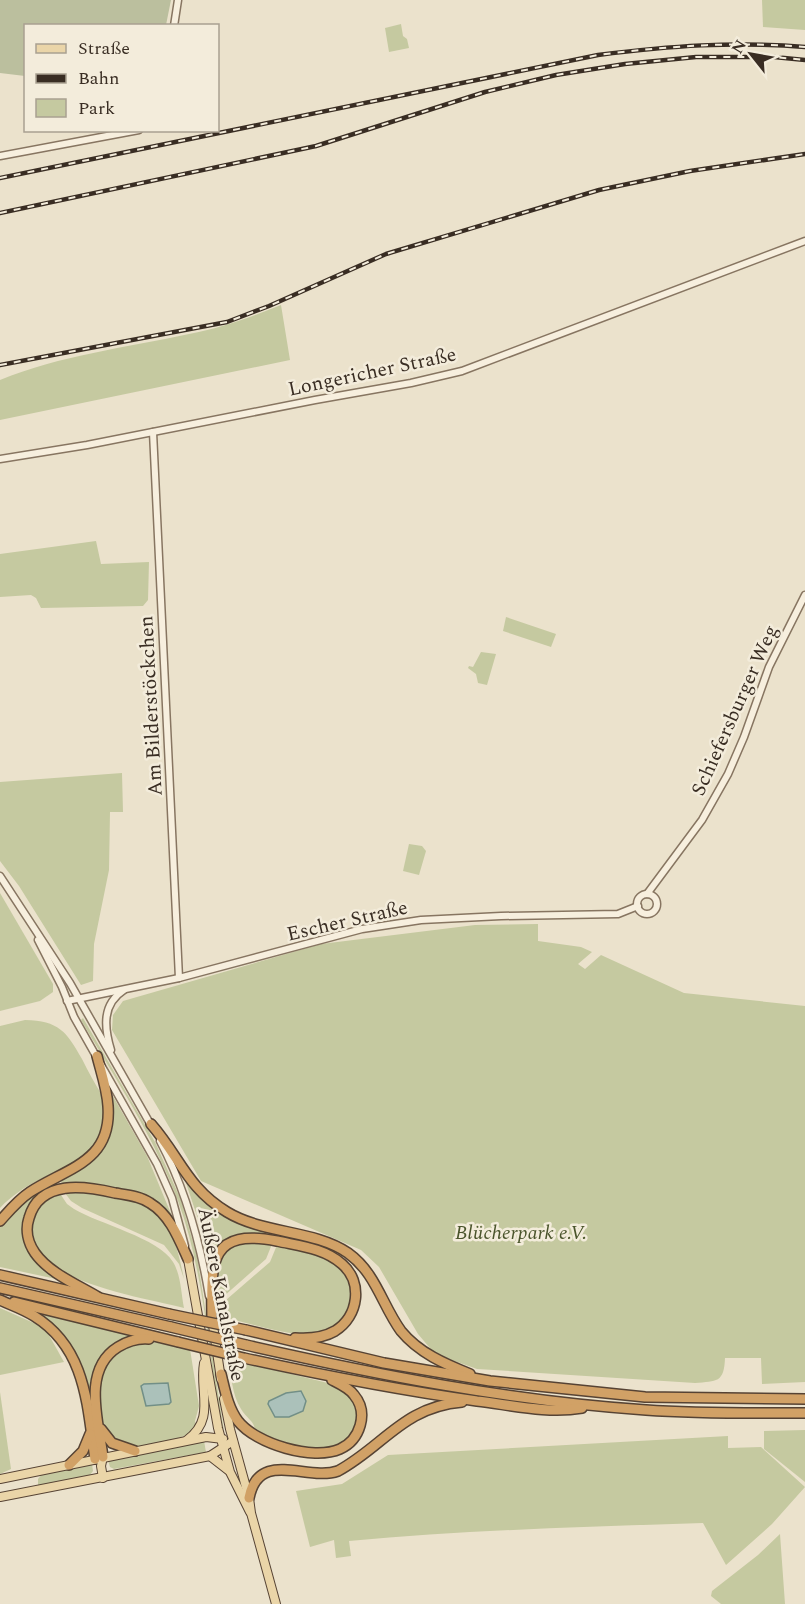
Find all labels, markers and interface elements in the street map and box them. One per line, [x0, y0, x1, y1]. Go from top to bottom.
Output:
legend [24, 24, 219, 132]
north arrow [721, 24, 781, 84]
text: Straße [78, 35, 130, 62]
text: N [725, 35, 753, 59]
text: Bahn [78, 65, 120, 92]
text: Park [78, 95, 115, 122]
street label: Longericher Straße [285, 340, 459, 404]
street label: Am Bilderstöckchen [131, 615, 171, 797]
street label: Schiefersburger Weg [684, 620, 786, 801]
street label: Escher Straße [284, 892, 411, 949]
street label: Äußere Kanalstraße [189, 1205, 253, 1384]
park label: Blücherpark e.V. [455, 1218, 587, 1248]

